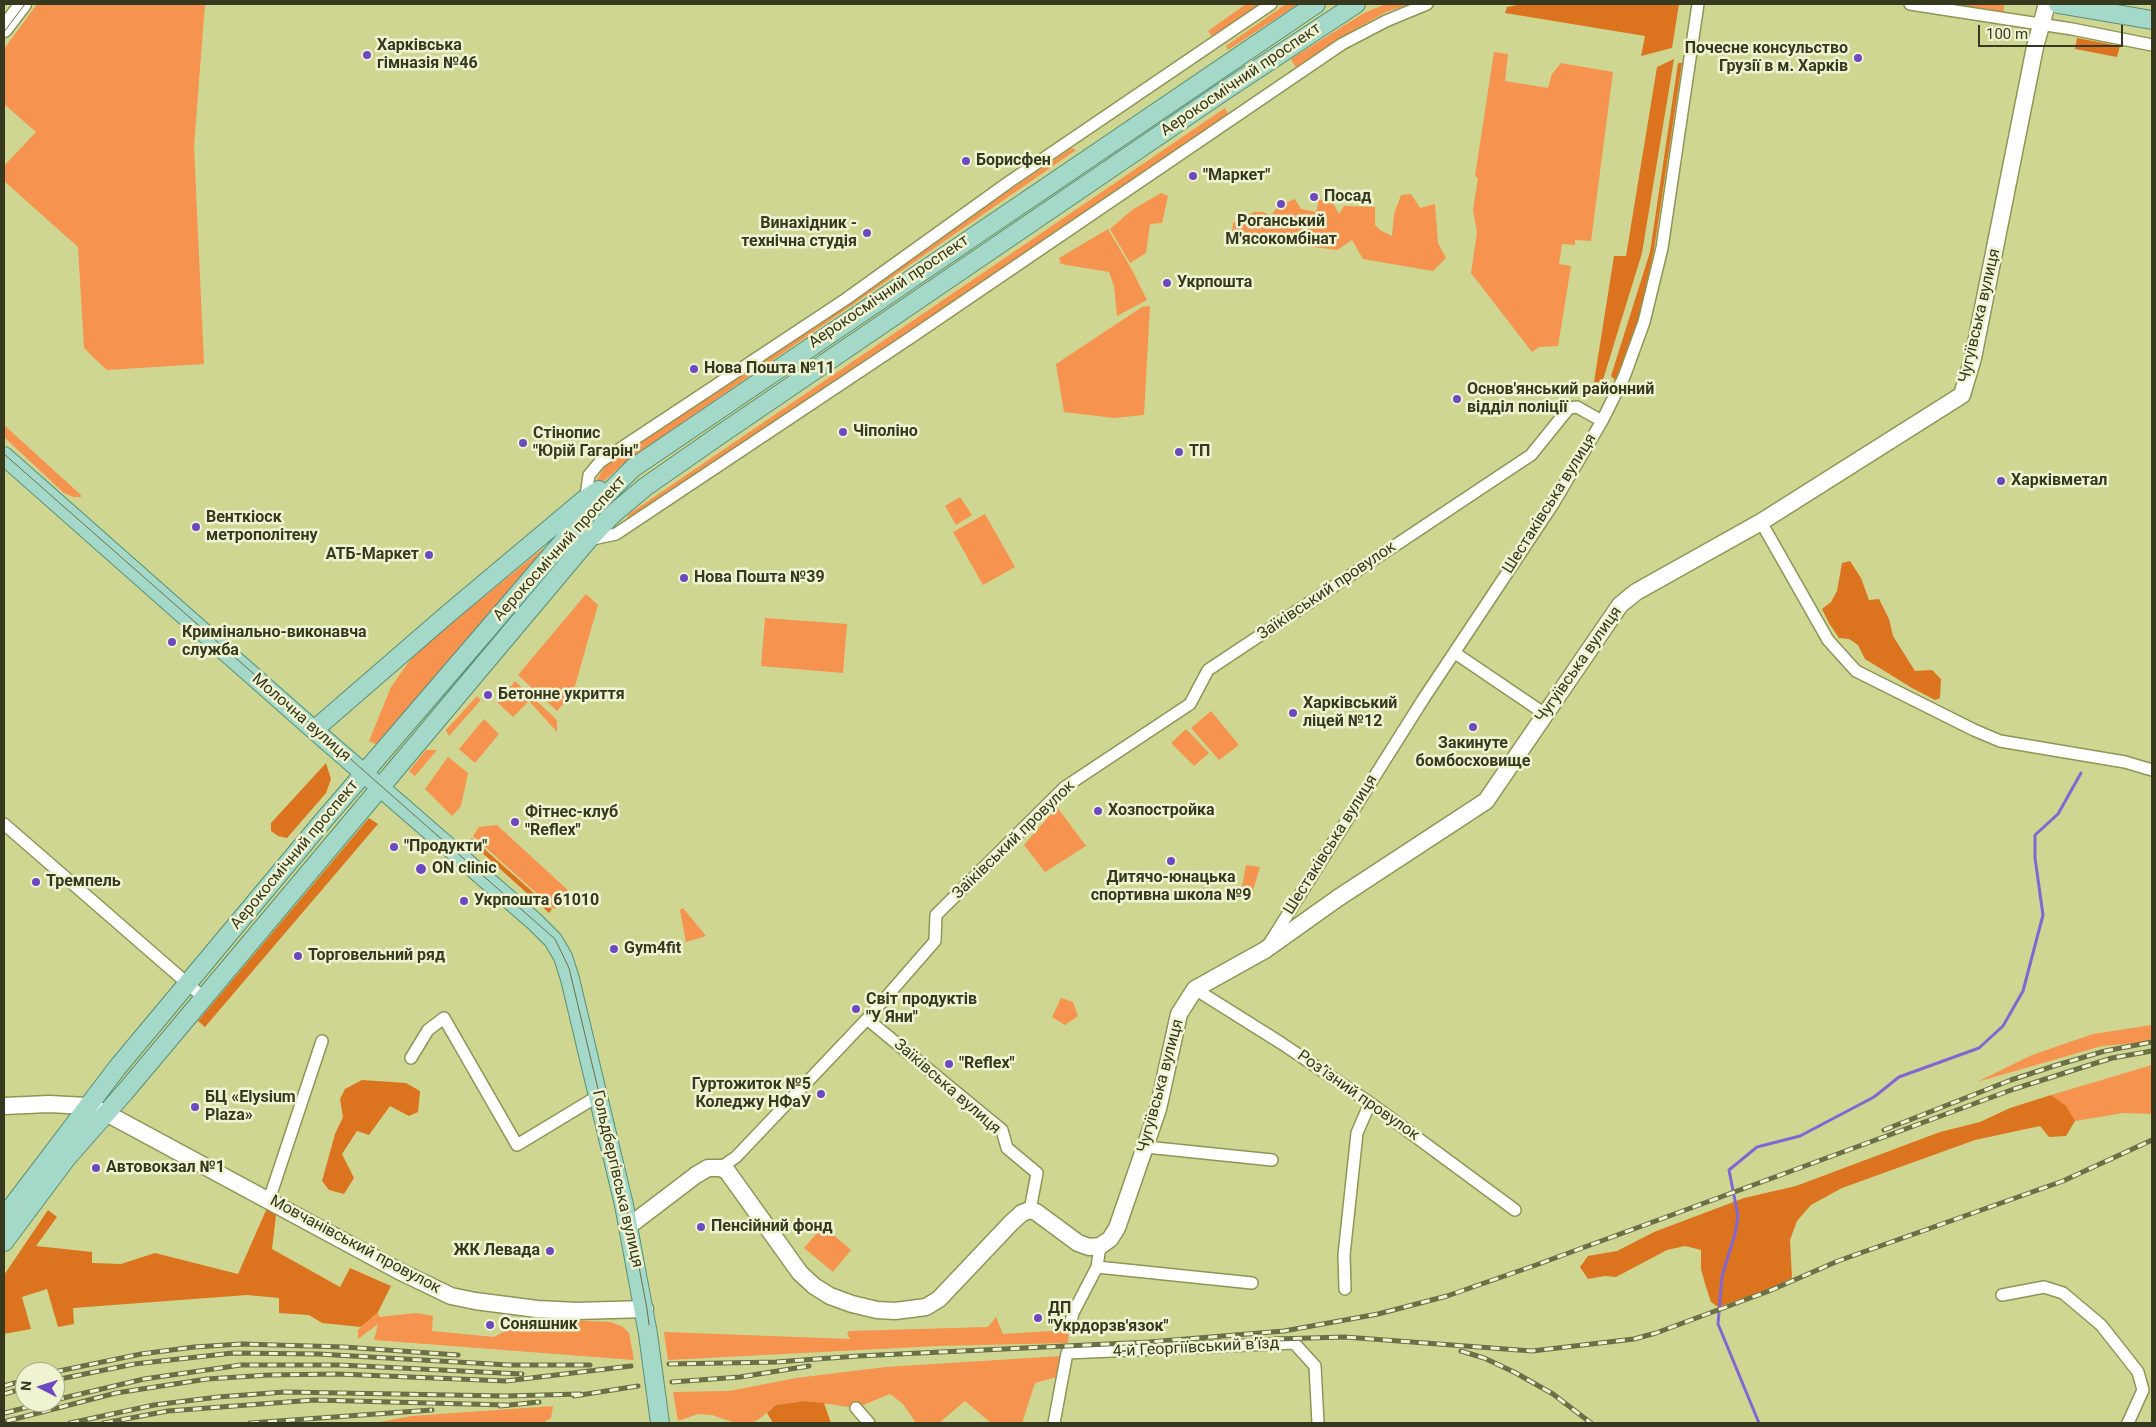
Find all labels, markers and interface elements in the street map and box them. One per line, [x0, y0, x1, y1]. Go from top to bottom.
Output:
scale bar [1981, 15, 2126, 47]
street label: Аерокосмічний проспект [1157, 19, 1325, 141]
text: 100 m [1986, 25, 2028, 43]
place label: Харківська гімназія №46 [377, 36, 478, 74]
place label: Почесне консульство Грузії в м. Харків [1685, 39, 1848, 77]
marker: Харківська гімназія №46 [361, 49, 373, 61]
marker: Почесне консульство Грузії в м. Харків [1852, 52, 1864, 64]
place label: Борисфен [976, 151, 1051, 171]
marker: Борисфен [960, 155, 972, 167]
place label: "Маркет" [1203, 166, 1270, 186]
marker: "Маркет" [1187, 170, 1199, 182]
place label: Посад [1324, 187, 1371, 207]
marker: Посад [1308, 191, 1320, 203]
marker: Роганський М'ясокомбінат [1275, 198, 1287, 210]
place label: Роганський М'ясокомбінат [1225, 212, 1337, 250]
place label: Винахідник - технічна студія [741, 214, 857, 252]
marker: Винахідник - технічна студія [861, 227, 873, 239]
street label: Аерокосмічний проспект [805, 231, 973, 353]
street label: Чугуївська вулиця [1955, 247, 2005, 385]
place label: Укрпошта [1177, 273, 1252, 293]
marker: Укрпошта [1161, 277, 1173, 289]
place label: Нова Пошта №11 [704, 359, 835, 379]
marker: Нова Пошта №11 [688, 363, 700, 375]
place label: Основ'янський районний відділ поліції [1467, 380, 1654, 418]
marker: Основ'янський районний відділ поліції [1451, 393, 1463, 405]
place label: Чіполіно [853, 422, 918, 442]
place label: Стінопис "Юрій Гагарін" [533, 424, 638, 462]
marker: Чіполіно [837, 426, 849, 438]
street label: Шестаківська вулиця [1499, 430, 1601, 578]
marker: Стінопис "Юрій Гагарін" [517, 437, 529, 449]
place label: ТП [1189, 442, 1210, 462]
marker: ТП [1173, 446, 1185, 458]
place label: Харківметал [2011, 471, 2107, 491]
street label: Аерокосмічний проспект [490, 472, 630, 626]
marker: Харківметал [1995, 475, 2007, 487]
place label: Венткіоск метрополітену [206, 508, 318, 546]
marker: Венткіоск метрополітену [190, 521, 202, 533]
street label: Заїківський провулок [1254, 538, 1400, 644]
place label: АТБ-Маркет [326, 545, 419, 565]
marker: АТБ-Маркет [423, 549, 435, 561]
place label: Нова Пошта №39 [694, 568, 825, 588]
marker: Нова Пошта №39 [678, 572, 690, 584]
street label: Чугуївська вулиця [1532, 603, 1626, 727]
place label: Кримінально-виконавча служба [182, 623, 367, 661]
marker: Кримінально-виконавча служба [166, 636, 178, 648]
street label: Молочна вулиця [247, 670, 355, 766]
place label: Бетонне укриття [498, 685, 625, 705]
marker: Бетонне укриття [482, 689, 494, 701]
place label: Харківський ліцей №12 [1303, 694, 1397, 732]
marker: Харківський ліцей №12 [1287, 707, 1299, 719]
marker: Закинуте бомбосховище [1467, 721, 1479, 733]
place label: Закинуте бомбосховище [1416, 734, 1530, 772]
street label: Шестаківська вулиця [1280, 771, 1382, 919]
street label: Аерокосмічний проспект [227, 776, 363, 934]
street label: Заїківський провулок [949, 777, 1079, 903]
place label: Хозпостройка [1108, 801, 1214, 821]
place label: Фітнес-клуб "Reflex" [525, 803, 618, 841]
marker: Хозпостройка [1092, 805, 1104, 817]
marker: Фітнес-клуб "Reflex" [509, 816, 521, 828]
place label: "Продукти" [404, 837, 487, 857]
marker: "Продукти" [388, 841, 400, 853]
marker: Дитячо-юнацька спортивна школа №9 [1165, 855, 1177, 867]
place label: ON clinic [432, 859, 497, 879]
marker: ON clinic [414, 862, 428, 876]
place label: Дитячо-юнацька спортивна школа №9 [1091, 868, 1251, 906]
place label: Тремпель [46, 872, 121, 892]
marker: Тремпель [30, 876, 42, 888]
place label: Укрпошта 61010 [474, 891, 599, 911]
marker: Укрпошта 61010 [458, 895, 470, 907]
place label: Gym4fit [624, 939, 681, 959]
marker: Gym4fit [608, 943, 620, 955]
place label: Торговельний ряд [308, 946, 445, 966]
marker: Торговельний ряд [292, 950, 304, 962]
place label: Світ продуктів "У Яни" [866, 990, 977, 1028]
marker: Світ продуктів "У Яни" [850, 1003, 862, 1015]
street label: Чугуївська вулиця [1134, 1017, 1188, 1155]
street label: Заїківська вулиця [890, 1035, 1004, 1139]
street label: Роз’їзний провулок [1293, 1047, 1423, 1145]
place label: "Reflex" [959, 1054, 1015, 1074]
marker: "Reflex" [943, 1058, 955, 1070]
place label: Гуртожиток №5 Коледжу НФаУ [692, 1075, 811, 1113]
place label: БЦ «Elysium Plaza» [205, 1088, 296, 1126]
street label: Гольдбергівська вулиця [587, 1088, 647, 1270]
marker: Гуртожиток №5 Коледжу НФаУ [815, 1088, 827, 1100]
marker: БЦ «Elysium Plaza» [189, 1101, 201, 1113]
place label: Автовокзал №1 [106, 1158, 225, 1178]
marker: Автовокзал №1 [90, 1162, 102, 1174]
street label: Мовчанівський провулок [266, 1192, 444, 1298]
place label: Пенсійний фонд [711, 1217, 833, 1237]
marker: Пенсійний фонд [695, 1221, 707, 1233]
place label: ЖК Левада [454, 1241, 540, 1261]
marker: ЖК Левада [544, 1245, 556, 1257]
place label: ДП "Укрдорзв'язок" [1048, 1299, 1169, 1337]
marker: ДП "Укрдорзв'язок" [1032, 1312, 1044, 1324]
place label: Соняшник [500, 1315, 578, 1335]
marker: Соняшник [484, 1319, 496, 1331]
street label: 4-й Георгіївський в’їзд [1112, 1334, 1280, 1362]
north arrow [15, 1362, 65, 1412]
text: N [18, 1380, 34, 1391]

